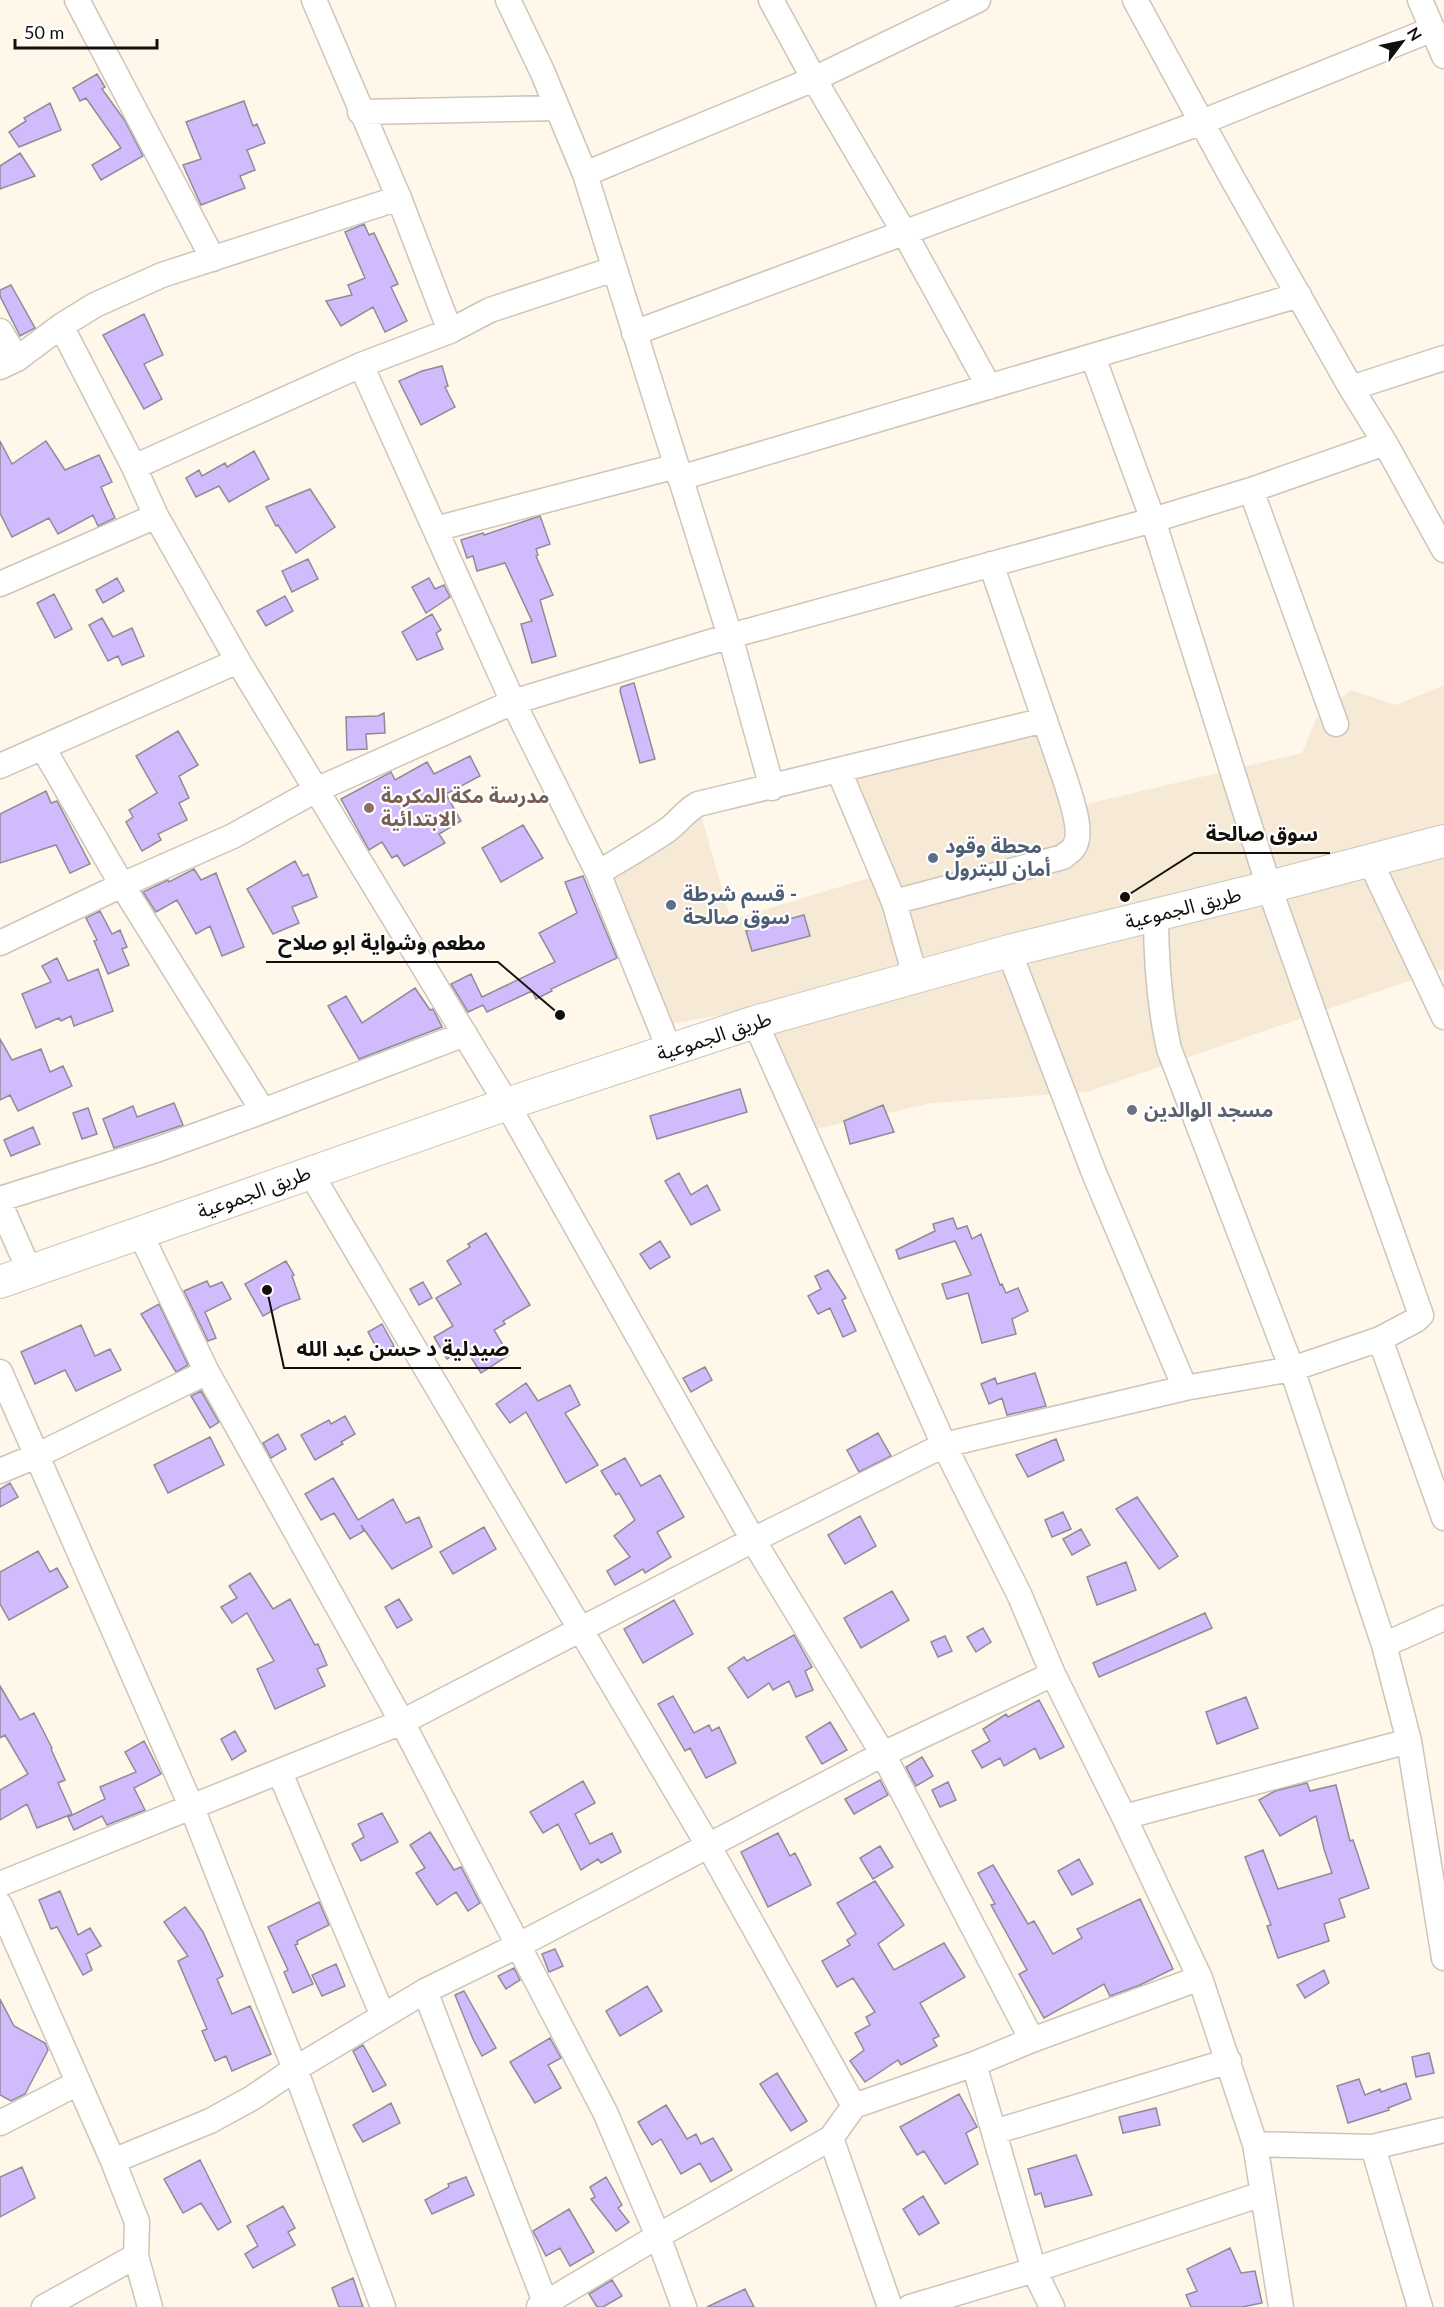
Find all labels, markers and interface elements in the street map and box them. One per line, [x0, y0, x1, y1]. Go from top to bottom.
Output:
scale bar [15, 12, 158, 50]
north arrow [1372, 12, 1432, 72]
text: 50 m [24, 21, 64, 43]
text: N [1404, 24, 1426, 44]
place label: مدرسة مكة المكرمة الابتدائية [381, 783, 549, 831]
marker: مدرسة مكة المكرمة الابتدائية [362, 801, 376, 815]
callout: سوق صالحة [1194, 814, 1330, 853]
text: سوق صالحة [1206, 820, 1318, 846]
place label: محطة وقود أمان للبترول [945, 833, 1051, 881]
marker: محطة وقود أمان للبترول [926, 851, 940, 865]
place label: قسم شرطة - سوق صالحة [683, 881, 797, 929]
street label: طريق الجموعية [1122, 881, 1244, 935]
marker: قسم شرطة - سوق صالحة [664, 898, 678, 912]
callout: مطعم وشواية ابو صلاح [266, 923, 498, 962]
text: مطعم وشواية ابو صلاح [278, 929, 486, 958]
street label: طريق الجموعية [653, 1005, 775, 1067]
place label: مسجد الوالدين [1144, 1097, 1273, 1122]
marker: مسجد الوالدين [1125, 1103, 1139, 1117]
street label: طريق الجموعية [194, 1159, 314, 1225]
callout: صيدلية د حسن عبد الله [284, 1329, 521, 1368]
text: صيدلية د حسن عبد الله [297, 1335, 509, 1361]

